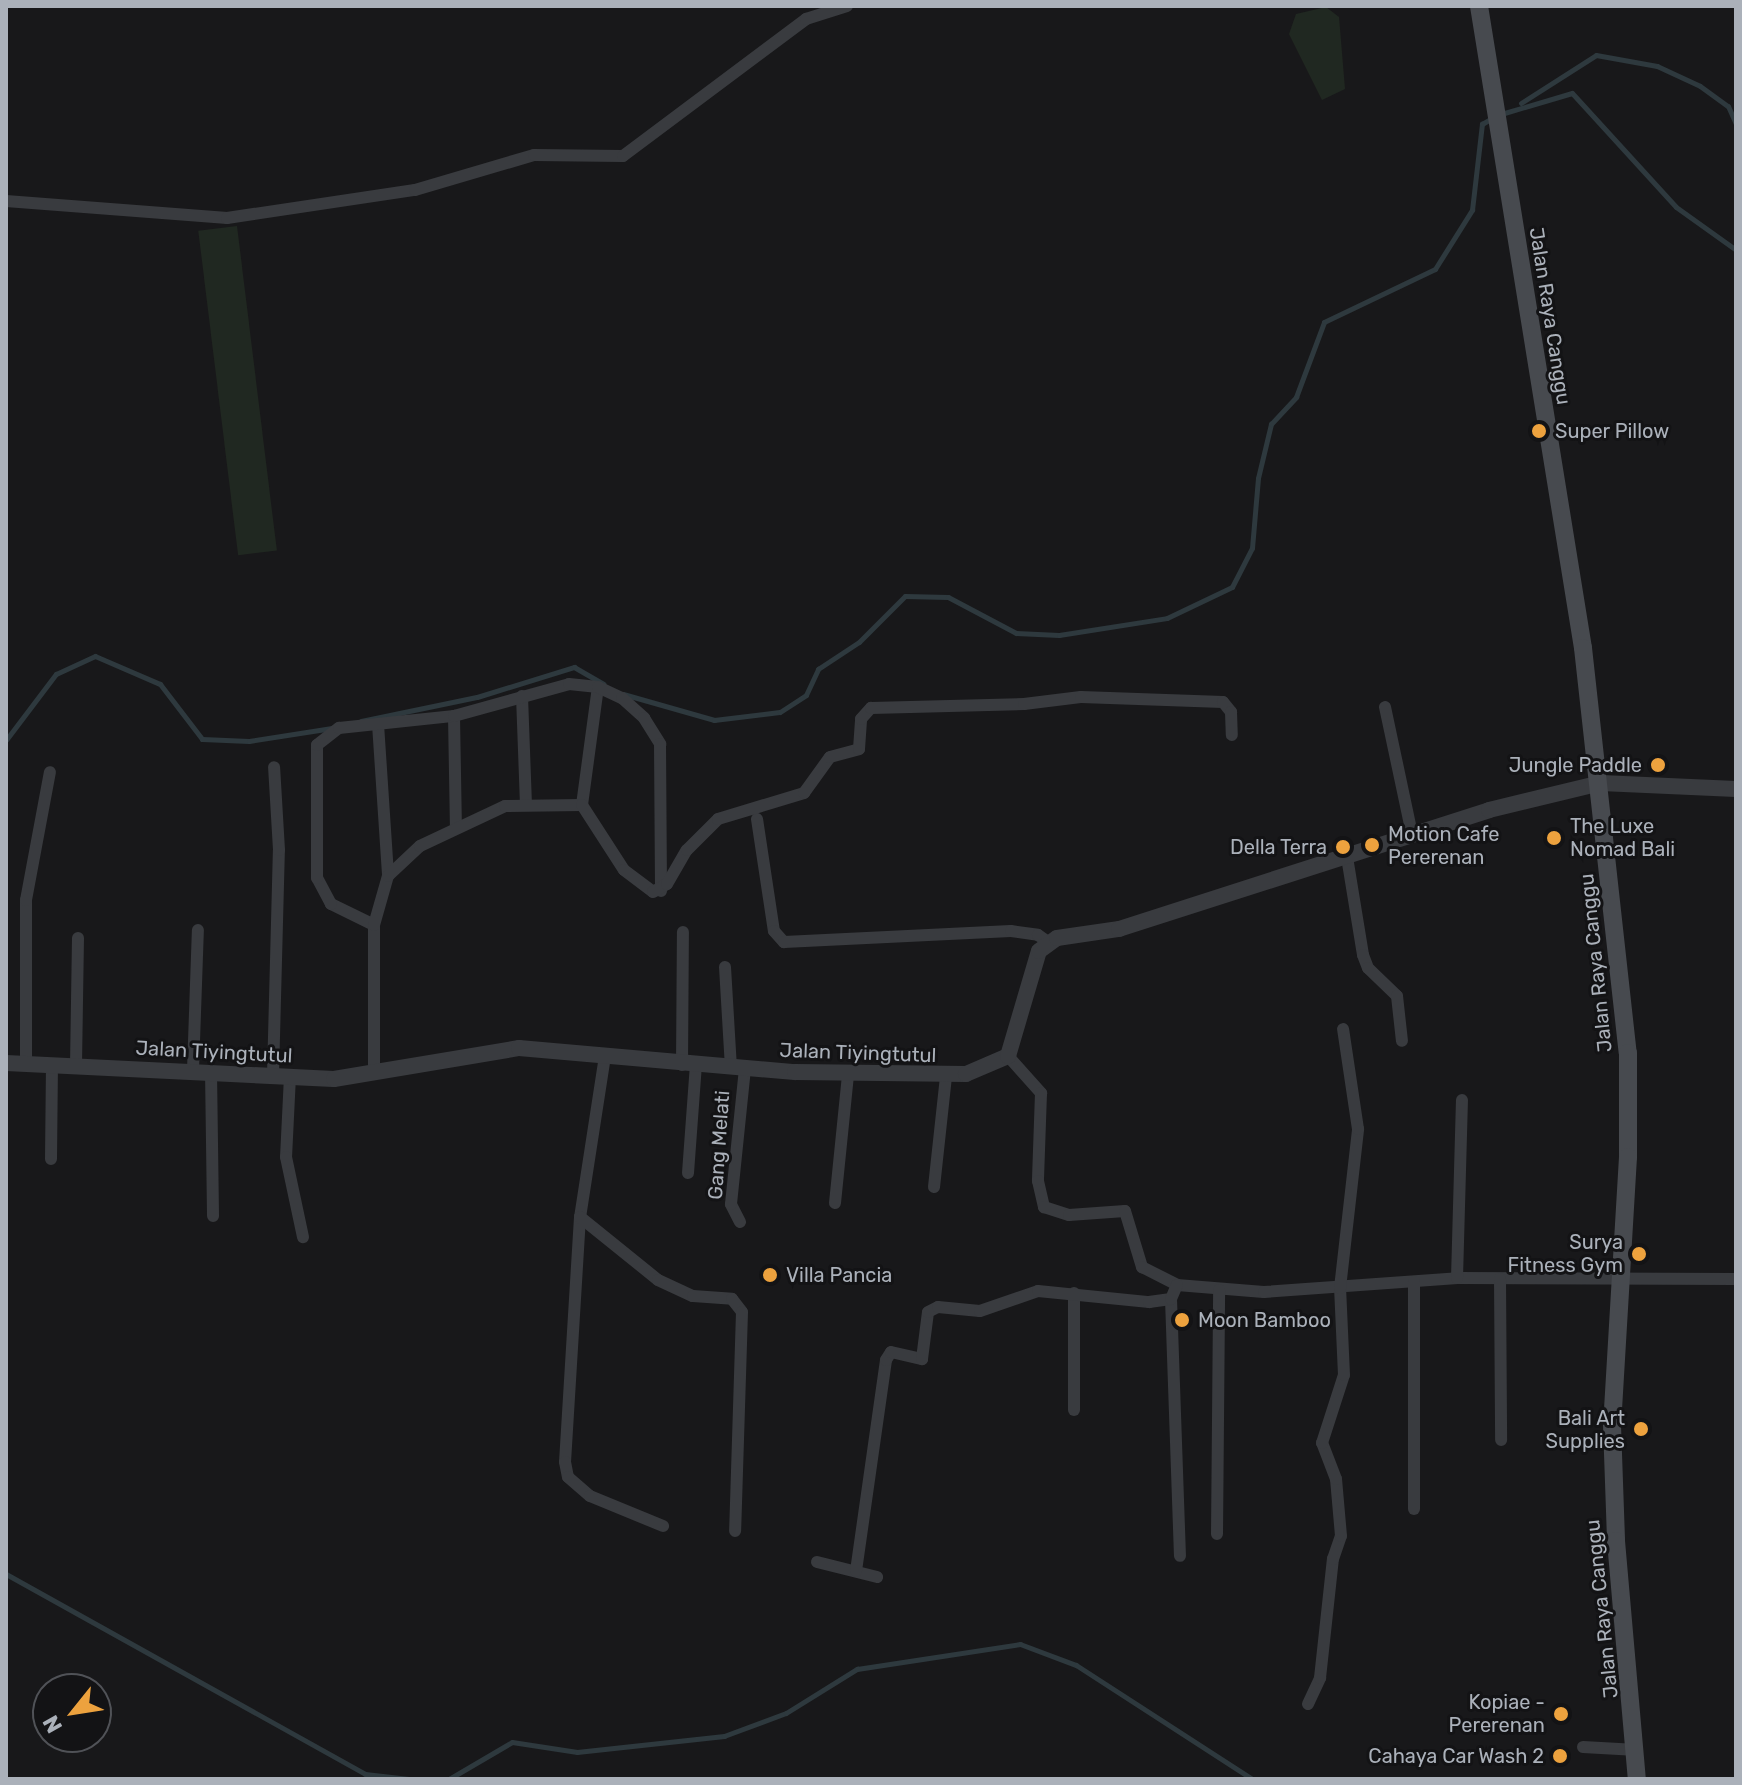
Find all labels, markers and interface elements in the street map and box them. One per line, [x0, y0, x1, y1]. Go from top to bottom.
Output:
street label: Jalan Raya Canggu [1524, 225, 1576, 407]
place label: Super Pillow [1555, 419, 1670, 443]
marker: Super Pillow [1530, 422, 1548, 440]
place label: Jungle Paddle [1509, 753, 1642, 777]
marker: Jungle Paddle [1649, 756, 1667, 774]
place label: The Luxe Nomad Bali [1570, 814, 1675, 861]
place label: Motion Cafe Pererenan [1388, 822, 1499, 869]
marker: The Luxe Nomad Bali [1545, 829, 1563, 847]
place label: Della Terra [1229, 835, 1327, 859]
marker: Motion Cafe Pererenan [1363, 836, 1381, 854]
marker: Della Terra [1334, 838, 1352, 856]
street label: Jalan Raya Canggu [1575, 873, 1617, 1053]
street label: Jalan Tiyingtutul [135, 1036, 293, 1068]
street label: Jalan Tiyingtutul [779, 1038, 937, 1068]
street label: Gang Melati [703, 1090, 735, 1200]
place label: Surya Fitness Gym [1508, 1230, 1623, 1277]
marker: Surya Fitness Gym [1630, 1245, 1648, 1263]
place label: Villa Pancia [786, 1263, 892, 1287]
marker: Villa Pancia [761, 1266, 779, 1284]
place label: Moon Bamboo [1198, 1308, 1331, 1332]
marker: Moon Bamboo [1173, 1311, 1191, 1329]
place label: Bali Art Supplies [1546, 1406, 1625, 1453]
marker: Bali Art Supplies [1632, 1420, 1650, 1438]
street label: Jalan Raya Canggu [1581, 1519, 1623, 1699]
north arrow [32, 1673, 112, 1753]
place label: Kopiae - Pererenan [1449, 1690, 1545, 1737]
marker: Kopiae - Pererenan [1552, 1705, 1570, 1723]
text: N [37, 1711, 68, 1738]
place label: Cahaya Car Wash 2 [1368, 1744, 1544, 1768]
marker: Cahaya Car Wash 2 [1551, 1747, 1569, 1765]

